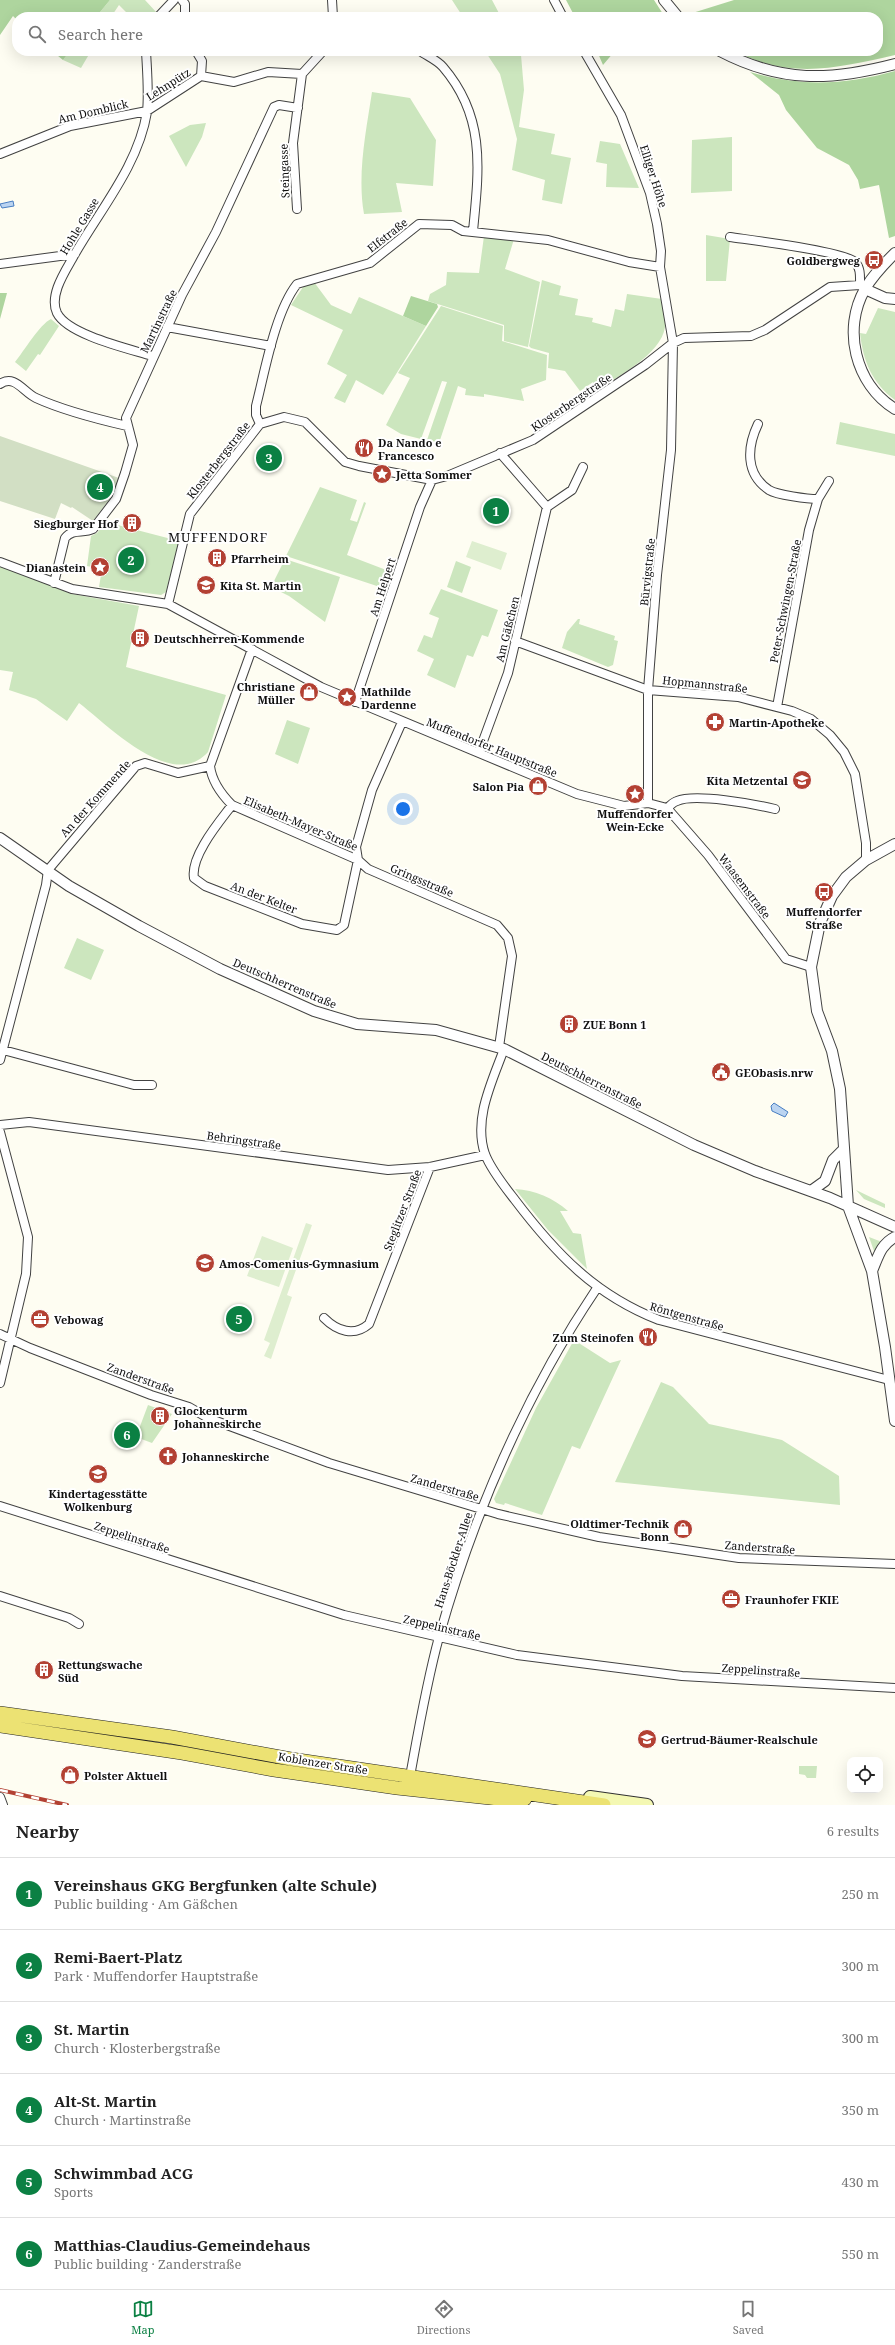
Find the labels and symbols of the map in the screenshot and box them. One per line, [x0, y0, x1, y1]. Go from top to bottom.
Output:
street label: Lehnpütz [143, 64, 193, 104]
street label: Am Domblick [57, 96, 130, 126]
street label: Elliger Höhe [637, 143, 671, 209]
street label: Steingasse [276, 144, 292, 198]
street label: Hohle Gasse [56, 195, 102, 257]
street label: Elfstraße [364, 214, 410, 255]
bus stop icon: Goldbergweg [863, 249, 885, 271]
place label: Goldbergweg [787, 253, 861, 268]
street label: Martinstraße [136, 287, 180, 355]
street label: Klosterbergstraße [528, 369, 614, 435]
street label: Klosterbergstraße [183, 418, 253, 502]
place label: Da Nando e Francesco [378, 435, 442, 463]
restaurant icon: Da Nando e Francesco [353, 437, 375, 459]
pin: 3 [256, 443, 282, 473]
place icon: Jetta Sommer [371, 463, 393, 485]
place label: Jetta Sommer [395, 467, 472, 482]
pin: 4 [87, 472, 113, 502]
pin: 1 [483, 496, 509, 526]
building icon: Siegburger Hof [121, 512, 143, 534]
place label: Siegburger Hof [34, 516, 120, 531]
district label: MUFFENDORF [168, 528, 268, 546]
street label: Bürvigstraße [636, 537, 658, 607]
street label: Peter-Schwingen-Straße [766, 538, 804, 664]
pin: 2 [118, 545, 144, 575]
building icon: Pfarrheim [206, 547, 228, 569]
place label: Pfarrheim [231, 551, 289, 566]
place icon: Dianastein [89, 556, 111, 578]
street label: Am Helpert [365, 556, 399, 618]
place label: Dianastein [26, 560, 87, 575]
school or university icon: Kita St. Martin [195, 574, 217, 596]
place label: Kita St. Martin [220, 578, 302, 593]
street label: Am Gäßchen [492, 594, 522, 664]
building icon: Deutschherren-Kommende [129, 627, 151, 649]
place label: Deutschherren-Kommende [154, 631, 304, 646]
street label: Hopmannstraße [662, 672, 748, 696]
place label: Christiane Müller [237, 679, 295, 707]
shop icon: Christiane Müller [298, 681, 320, 703]
place label: Mathilde Dardenne [361, 684, 416, 712]
place icon: Mathilde Dardenne [336, 686, 358, 708]
pharmacy icon: Martin-Apotheke [704, 711, 726, 733]
street label: Muffendorfer Hauptstraße [424, 714, 560, 780]
place label: Martin-Apotheke [729, 715, 824, 730]
street label: An der Kommende [56, 756, 134, 840]
school or university icon: Kita Metzental [791, 769, 813, 791]
place label: Kita Metzental [707, 773, 788, 788]
shop icon: Salon Pia [527, 775, 549, 797]
place label: Salon Pia [473, 779, 524, 794]
place icon: Muffendorfer Wein-Ecke [624, 783, 646, 805]
street label: Elisabeth-Mayer-Straße [242, 792, 361, 854]
your location [393, 799, 413, 819]
place label: Muffendorfer Wein-Ecke [597, 806, 673, 834]
street label: Waasemstraße [716, 851, 774, 921]
street label: Gringsstraße [388, 860, 456, 900]
street label: An der Kelter [229, 877, 300, 917]
bus stop icon: Muffendorfer Straße [813, 881, 835, 903]
place label: Muffendorfer Straße [786, 904, 862, 932]
street label: Deutschherrenstraße [231, 954, 339, 1012]
building icon: ZUE Bonn 1 [558, 1013, 580, 1035]
place label: ZUE Bonn 1 [583, 1017, 647, 1032]
street label: Deutschherrenstraße [539, 1048, 645, 1112]
public building icon: GEObasis.nrw [710, 1061, 732, 1083]
place label: GEObasis.nrw [735, 1065, 814, 1080]
street label: Behringstraße [206, 1127, 282, 1153]
street label: Steglitzer Straße [380, 1167, 424, 1253]
school or university icon: Amos-Comenius-Gymnasium [194, 1252, 216, 1274]
place label: Amos-Comenius-Gymnasium [219, 1256, 379, 1271]
street label: Röntgenstraße [648, 1298, 726, 1334]
pin: 5 [226, 1304, 252, 1334]
office icon: Vebowag [29, 1308, 51, 1330]
place label: Vebowag [54, 1312, 104, 1327]
restaurant icon: Zum Steinofen [637, 1326, 659, 1348]
place label: Zum Steinofen [552, 1330, 635, 1345]
street label: Zanderstraße [105, 1359, 177, 1397]
place label: Glockenturm Johanneskirche [173, 1403, 261, 1431]
building icon: Glockenturm Johanneskirche [149, 1405, 171, 1427]
pin: 6 [114, 1420, 140, 1450]
church icon: Johanneskirche [157, 1445, 179, 1467]
place label: Johanneskirche [181, 1449, 269, 1464]
school or university icon: Kindertagesstätte Wolkenburg [87, 1463, 109, 1485]
street label: Zanderstraße [409, 1470, 481, 1504]
place label: Kindertagesstätte Wolkenburg [49, 1486, 147, 1514]
street label: Hans-Böckler-Allee [430, 1510, 476, 1610]
place label: Oldtimer-Technik Bonn [570, 1516, 670, 1544]
street label: Zeppelinstraße [92, 1518, 172, 1556]
shop icon: Oldtimer-Technik Bonn [672, 1518, 694, 1540]
street label: Zanderstraße [724, 1537, 796, 1557]
office icon: Fraunhofer FKIE [720, 1588, 742, 1610]
place label: Fraunhofer FKIE [745, 1592, 839, 1607]
street label: Zeppelinstraße [402, 1611, 482, 1643]
place label: Rettungswache Süd [58, 1657, 143, 1685]
building icon: Rettungswache Süd [33, 1659, 55, 1681]
street label: Zeppelinstraße [721, 1660, 801, 1680]
school or university icon: Gertrud-Bäumer-Realschule [636, 1728, 658, 1750]
place label: Gertrud-Bäumer-Realschule [661, 1732, 818, 1747]
street label: Koblenzer Straße [277, 1749, 369, 1778]
shop icon: Polster Aktuell [59, 1764, 81, 1786]
place label: Polster Aktuell [84, 1768, 168, 1783]

